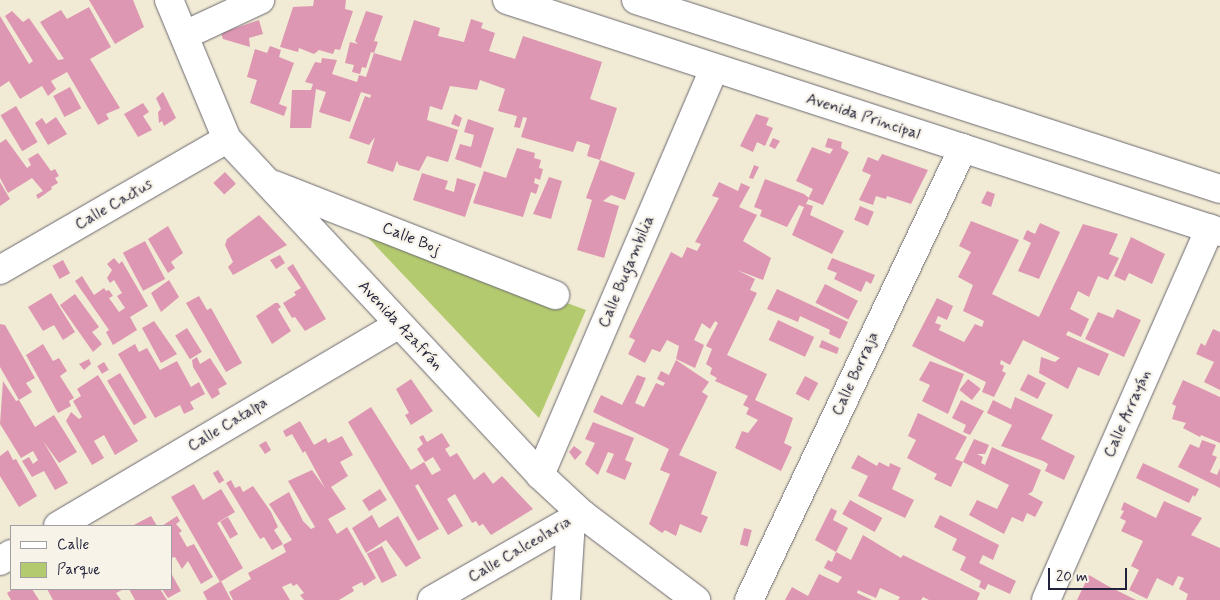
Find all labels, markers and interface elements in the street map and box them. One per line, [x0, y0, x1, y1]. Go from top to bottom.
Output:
street label: Avenida Principal [803, 89, 923, 145]
street label: Calle Cactus [72, 175, 156, 235]
street label: Calle Bugambilia [595, 214, 659, 330]
street label: Calle Boj [379, 218, 443, 260]
street label: Avenida Azafrán [354, 278, 446, 374]
street label: Calle Borraja [828, 328, 884, 420]
street label: Calle Arrayán [1100, 368, 1156, 460]
street label: Calle Catalpa [185, 394, 271, 456]
street label: Calle Calceolaria [466, 513, 574, 587]
legend [10, 525, 172, 590]
text: Calle [57, 535, 89, 555]
scale bar [1050, 558, 1129, 590]
text: Parque [57, 560, 100, 580]
text: 20 m [1056, 567, 1088, 587]

